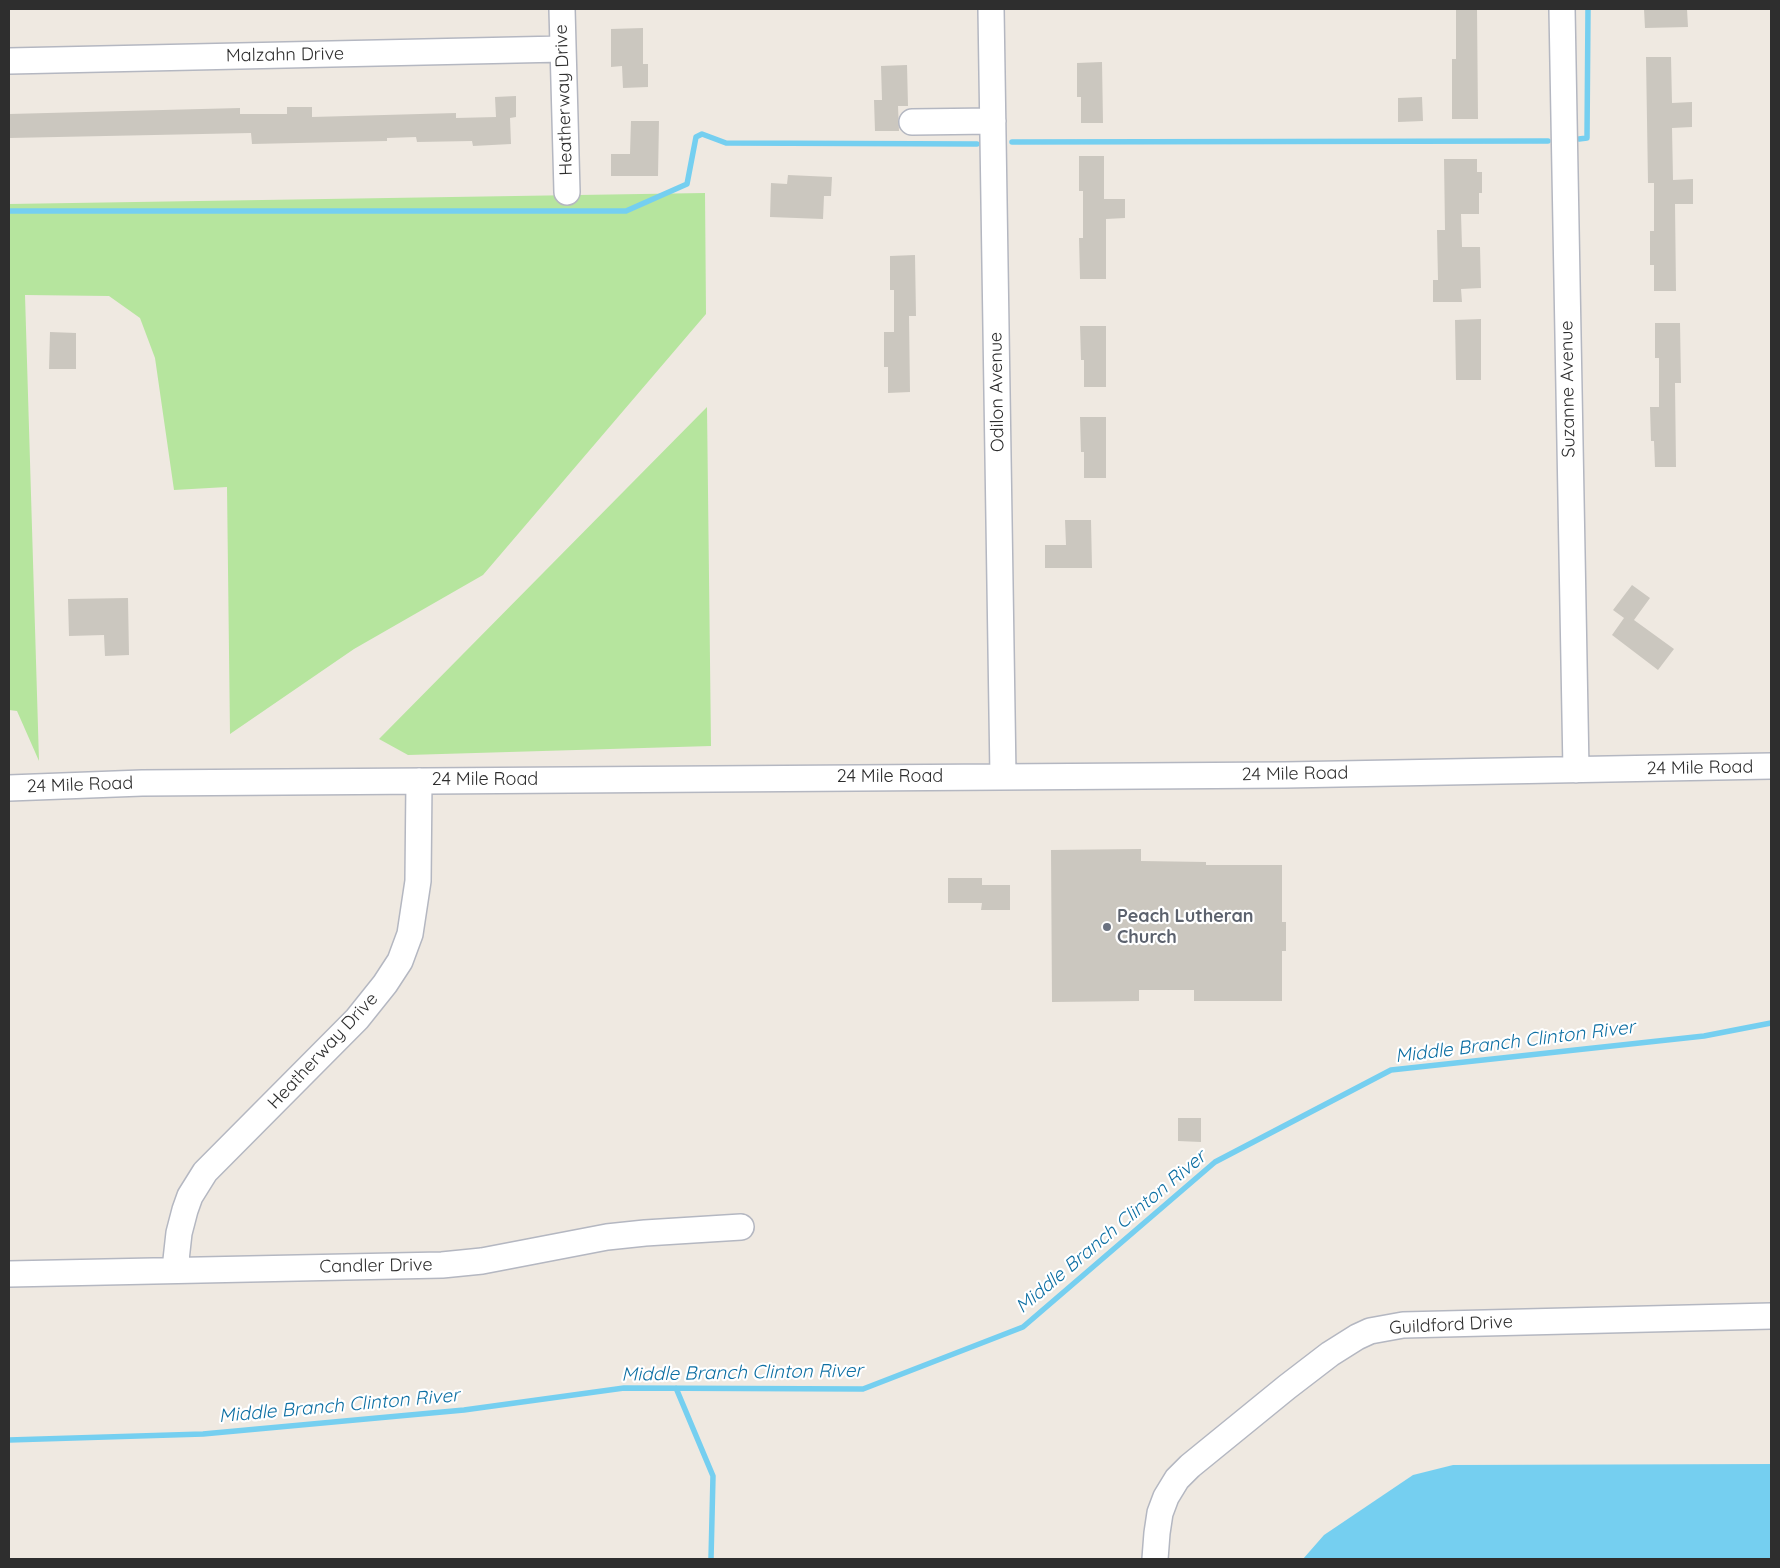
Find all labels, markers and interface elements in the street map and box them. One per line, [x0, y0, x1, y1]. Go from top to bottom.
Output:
street label: Heatherway Drive [551, 24, 577, 176]
street label: Malzahn Drive [226, 43, 344, 67]
street label: Suzanne Avenue [1556, 320, 1580, 458]
street label: Odilon Avenue [985, 332, 1009, 452]
street label: 24 Mile Road [1647, 756, 1753, 780]
street label: 24 Mile Road [1242, 762, 1348, 786]
street label: 24 Mile Road [837, 766, 943, 788]
street label: 24 Mile Road [432, 769, 538, 791]
street label: 24 Mile Road [26, 772, 134, 798]
place label: Peach Lutheran Church [1117, 906, 1253, 949]
marker: Peach Lutheran Church [1101, 921, 1113, 933]
street label: Heatherway Drive [263, 988, 383, 1114]
water label: Middle Branch Clinton River [1394, 1016, 1636, 1068]
water label: Middle Branch Clinton River [1011, 1146, 1211, 1318]
street label: Candler Drive [319, 1254, 433, 1278]
street label: Guildford Drive [1389, 1311, 1513, 1339]
water label: Middle Branch Clinton River [621, 1359, 863, 1387]
water label: Middle Branch Clinton River [218, 1384, 460, 1428]

